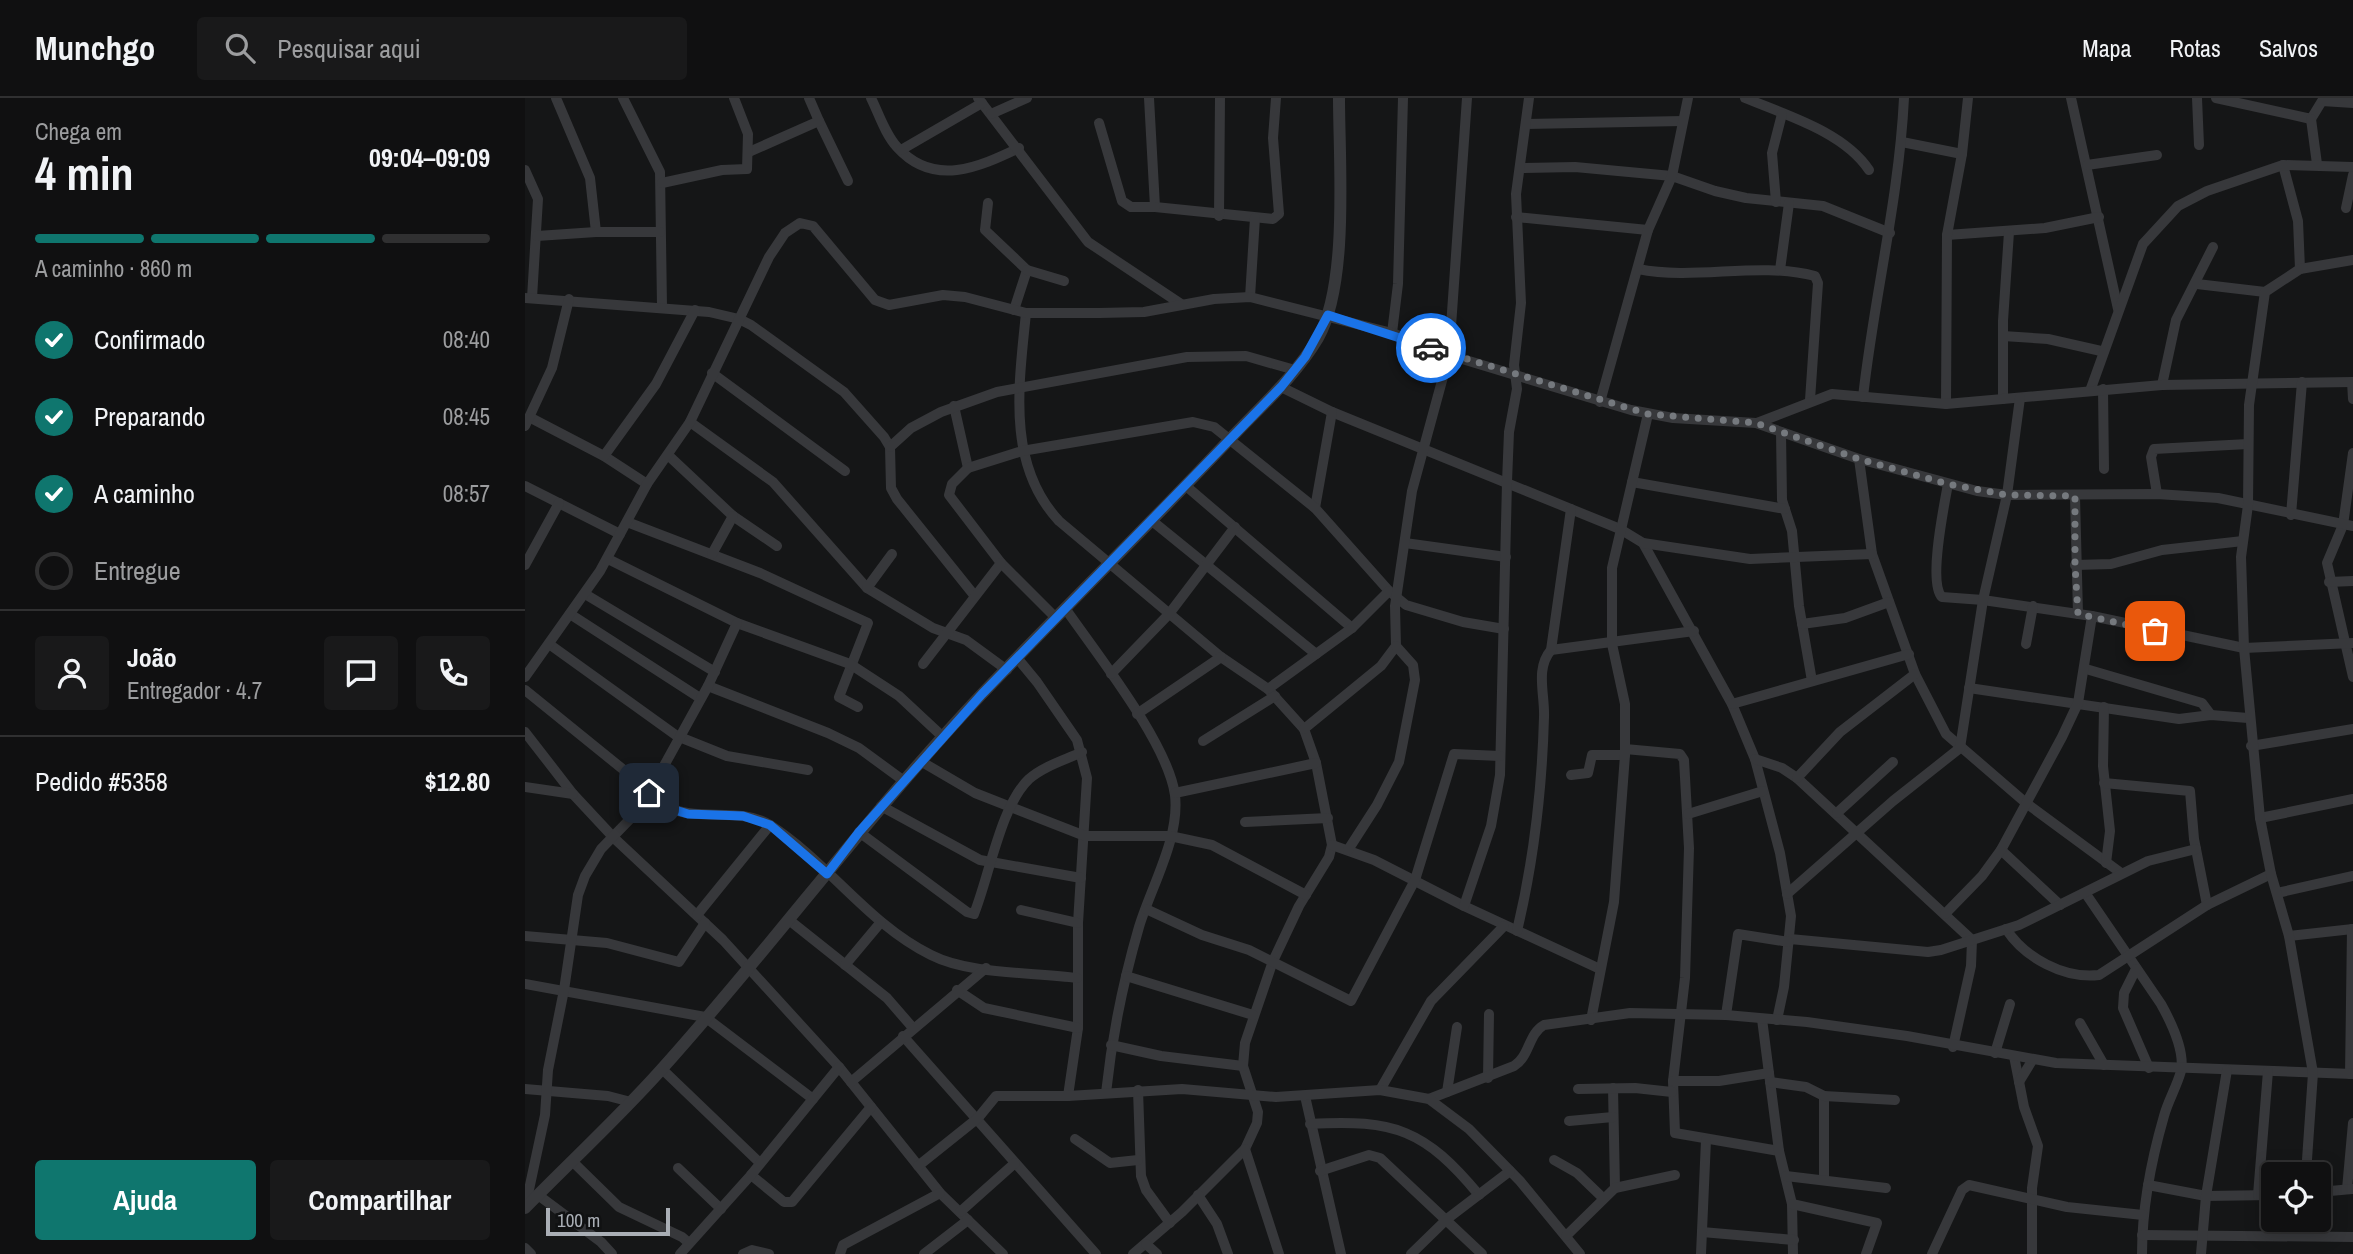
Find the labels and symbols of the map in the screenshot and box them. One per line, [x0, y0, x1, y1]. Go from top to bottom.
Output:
courier [1396, 313, 1466, 383]
pin [2125, 601, 2185, 661]
pin [619, 763, 679, 823]
scale bar [546, 1205, 670, 1237]

